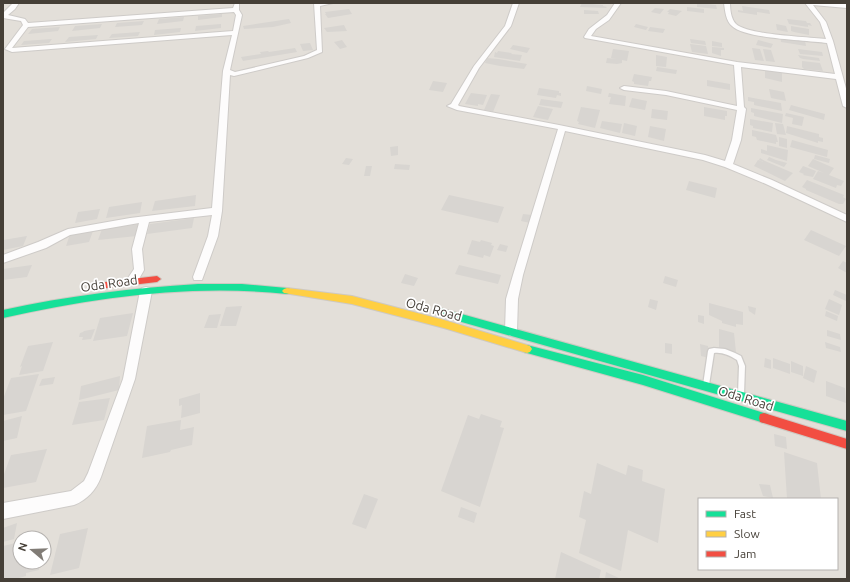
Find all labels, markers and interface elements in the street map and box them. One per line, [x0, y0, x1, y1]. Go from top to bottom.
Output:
street label: Oda Road [80, 272, 138, 294]
street label: Oda Road [405, 295, 463, 323]
street label: Oda Road [717, 383, 775, 413]
legend [698, 498, 838, 570]
text: Fast [734, 507, 756, 520]
text: Slow [734, 527, 760, 540]
north arrow [12, 530, 52, 570]
text: N [16, 541, 30, 553]
text: Jam [734, 547, 756, 560]

